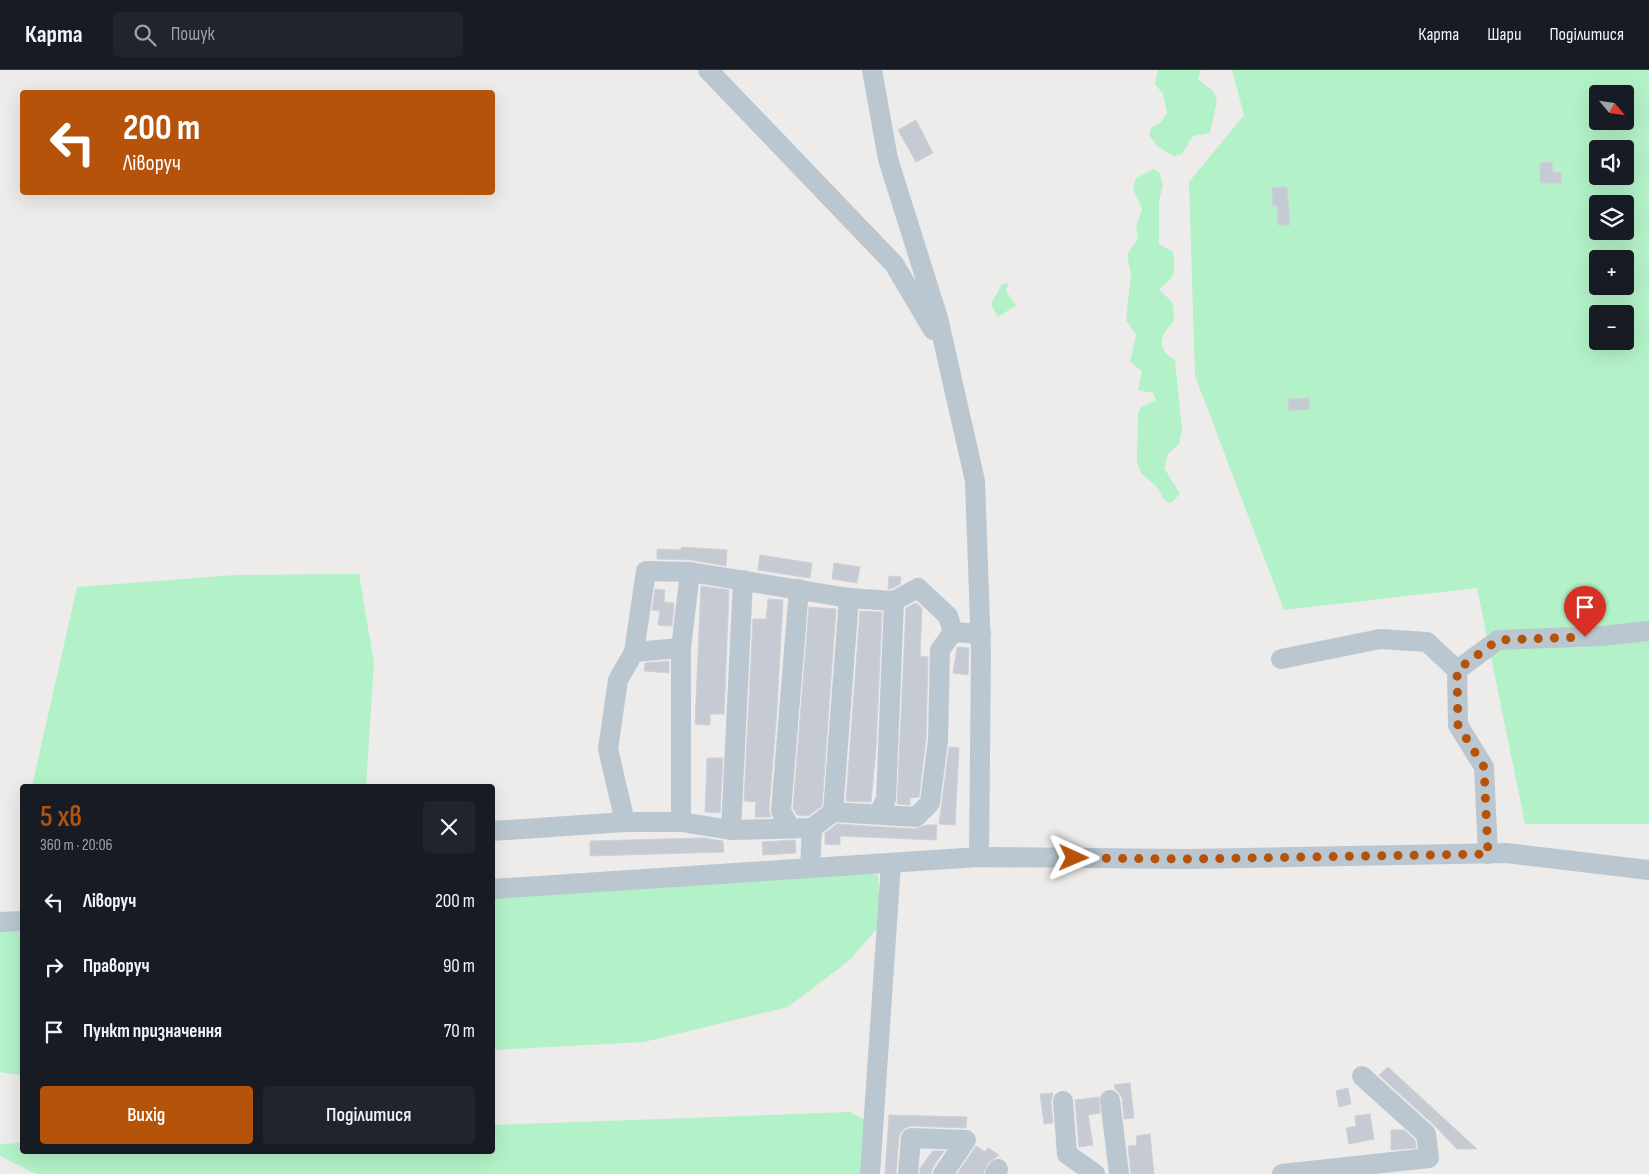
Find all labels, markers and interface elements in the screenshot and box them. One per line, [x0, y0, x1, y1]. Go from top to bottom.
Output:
search box [113, 12, 463, 57]
text: Карта [25, 20, 83, 49]
icon: search [131, 21, 159, 49]
text: Пошук [171, 23, 215, 46]
text: Карта [1418, 24, 1459, 45]
text: Шари [1487, 24, 1521, 45]
text: Поділитися [1549, 24, 1624, 45]
north arrow [1589, 85, 1634, 130]
map controls [1589, 85, 1634, 350]
text: 200 m [123, 107, 200, 150]
icon: left [40, 110, 105, 175]
button: sound [1589, 140, 1634, 185]
text: Ліворуч [123, 150, 181, 177]
button: layers [1589, 195, 1634, 240]
button: + [1589, 250, 1634, 295]
button: − [1589, 305, 1634, 350]
pin [1564, 586, 1606, 637]
icon: arrive [1571, 593, 1599, 621]
text: 5 хв [40, 799, 82, 835]
button: close [423, 801, 475, 853]
position arrow [1047, 831, 1099, 883]
text: 360 m · 20:06 [40, 836, 113, 855]
icon: left [40, 888, 68, 916]
text: Ліворуч [83, 890, 136, 913]
text: 200 m [435, 890, 475, 913]
icon: right [40, 953, 68, 981]
text: Праворуч [83, 955, 150, 978]
text: 90 m [443, 955, 475, 978]
icon: arrive [40, 1018, 68, 1046]
text: Пункт призначення [83, 1020, 222, 1043]
text: 70 m [444, 1020, 475, 1043]
button: Вихід [40, 1086, 253, 1144]
button: Поділитися [263, 1086, 475, 1144]

